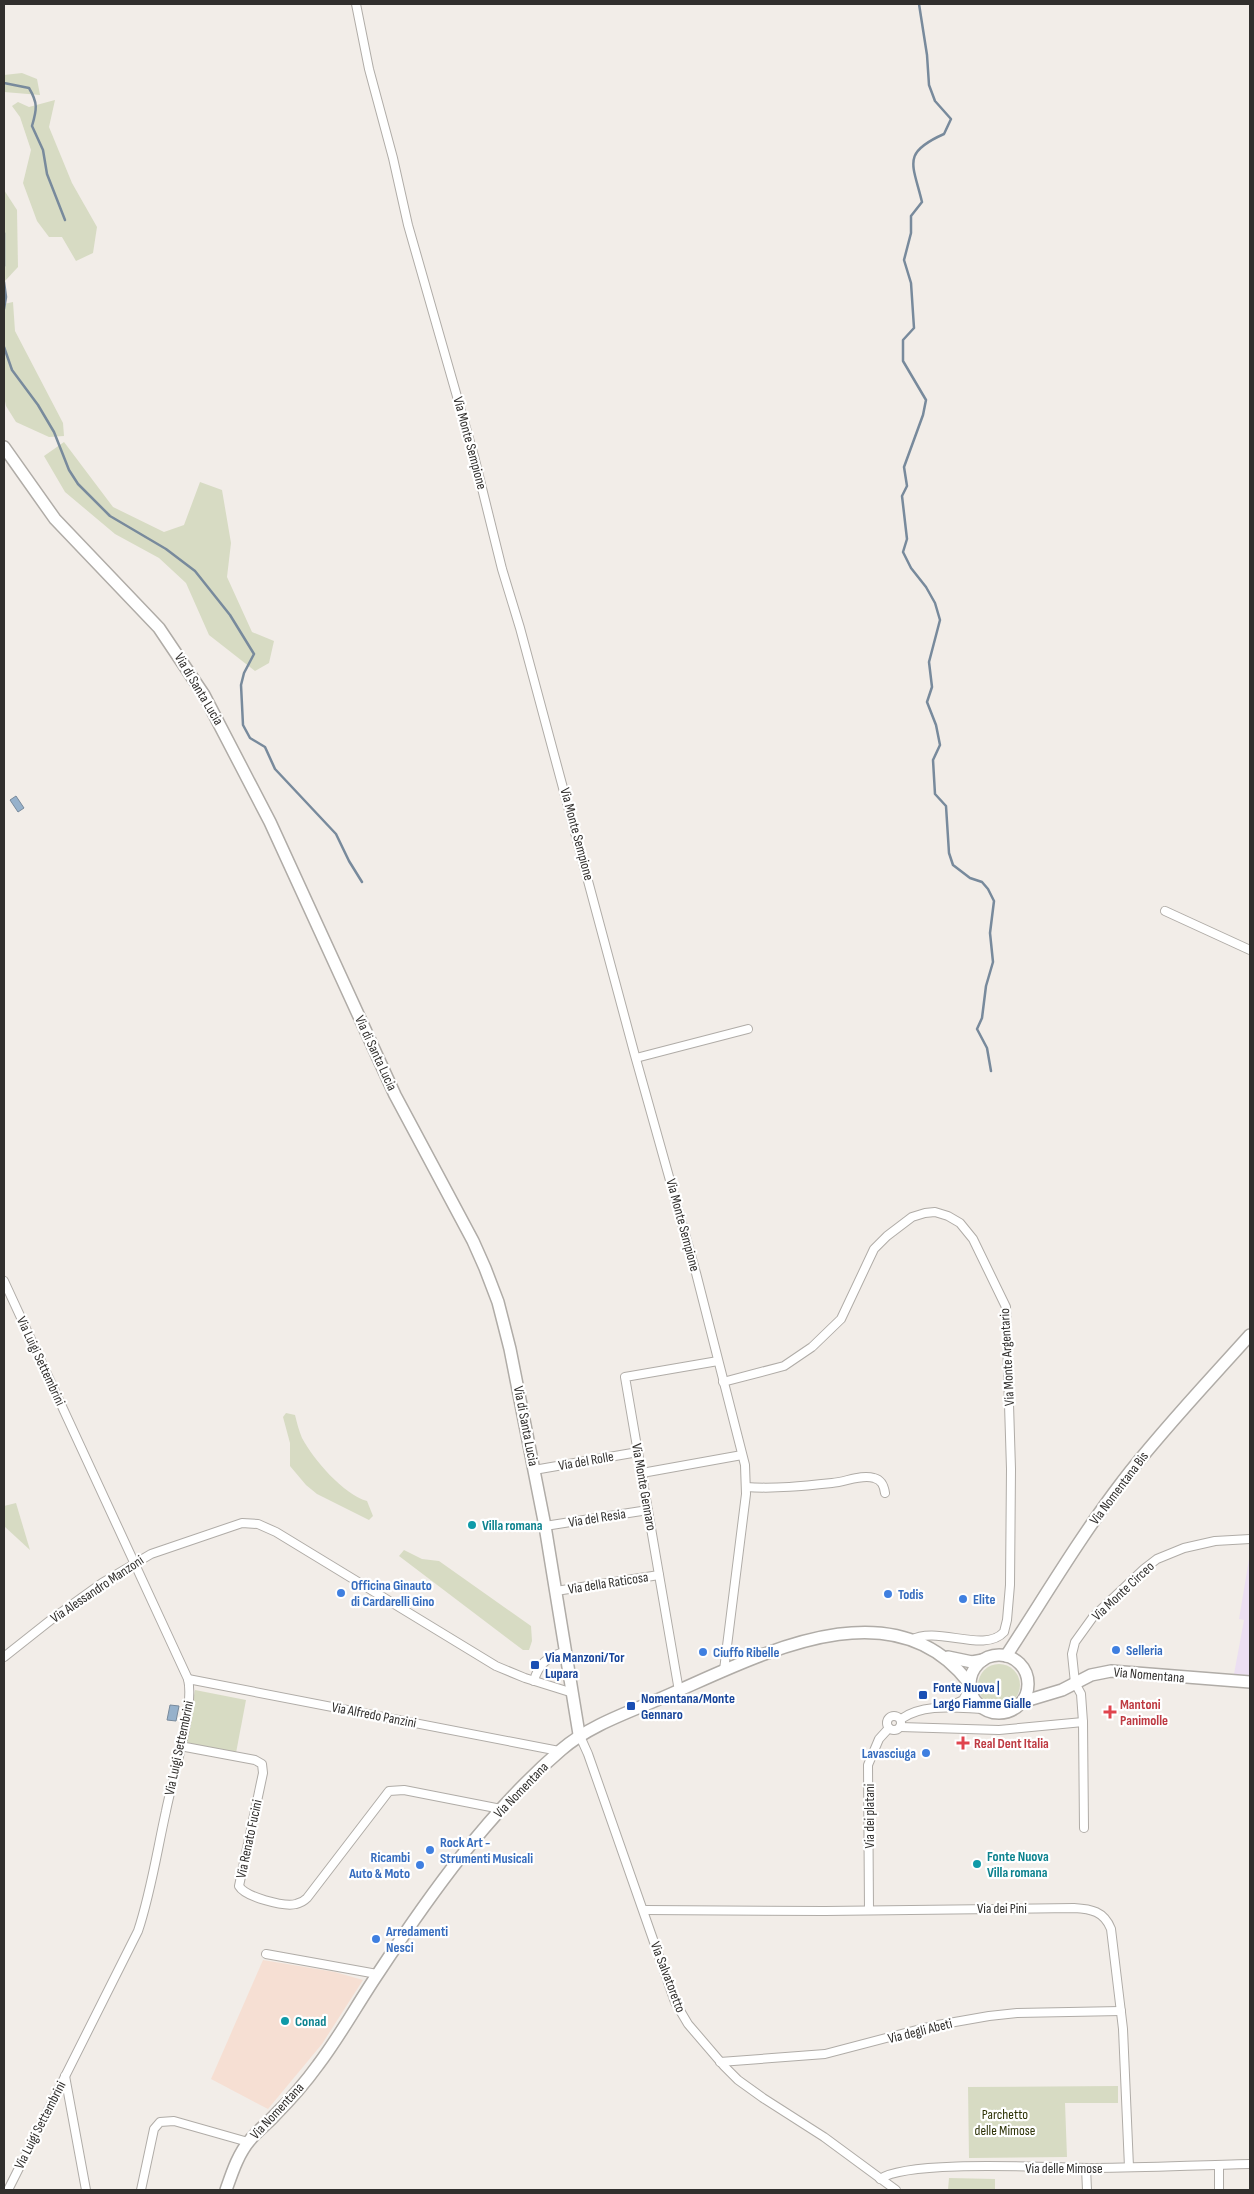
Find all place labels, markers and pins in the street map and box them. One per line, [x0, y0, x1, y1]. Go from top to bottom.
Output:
place label: Villa romana [482, 1517, 543, 1534]
marker: Villa romana [466, 1519, 478, 1531]
place label: Officina Ginauto di Cardarelli Gino [351, 1577, 434, 1610]
place label: Todis [898, 1586, 924, 1603]
marker: Officina Ginauto di Cardarelli Gino [335, 1587, 347, 1599]
marker: Todis [882, 1588, 894, 1600]
place label: Elite [973, 1591, 995, 1608]
marker: Elite [957, 1593, 969, 1605]
place label: Selleria [1126, 1642, 1163, 1659]
place label: Ciuffo Ribelle [713, 1644, 779, 1661]
marker: Selleria [1110, 1644, 1122, 1656]
marker: Ciuffo Ribelle [697, 1646, 709, 1658]
place label: Via Manzoni/Tor Lupara [545, 1649, 625, 1682]
marker: Via Manzoni/Tor Lupara [529, 1659, 541, 1671]
place label: Fonte Nuova | Largo Fiamme Gialle [933, 1679, 1031, 1712]
marker: Fonte Nuova | Largo Fiamme Gialle [917, 1689, 929, 1701]
place label: Nomentana/Monte Gennaro [641, 1690, 735, 1723]
place label: Mantoni Panimolle [1120, 1696, 1168, 1729]
marker: Nomentana/Monte Gennaro [625, 1700, 637, 1712]
marker: Mantoni Panimolle [1104, 1706, 1116, 1718]
place label: Real Dent Italia [974, 1735, 1049, 1752]
marker: Real Dent Italia [956, 1736, 970, 1750]
place label: Lavasciuga [862, 1745, 916, 1762]
marker: Lavasciuga [920, 1747, 932, 1759]
place label: Rock Art - Strumenti Musicali [440, 1834, 533, 1867]
marker: Rock Art - Strumenti Musicali [424, 1844, 436, 1856]
place label: Fonte Nuova Villa romana [987, 1848, 1049, 1881]
place label: Ricambi Auto & Moto [348, 1849, 410, 1882]
marker: Fonte Nuova Villa romana [971, 1858, 983, 1870]
marker: Ricambi Auto & Moto [414, 1859, 426, 1871]
place label: Arredamenti Nesci [385, 1923, 448, 1956]
marker: Arredamenti Nesci [370, 1933, 382, 1945]
place label: Conad [295, 2013, 326, 2030]
marker: Conad [279, 2015, 291, 2027]

